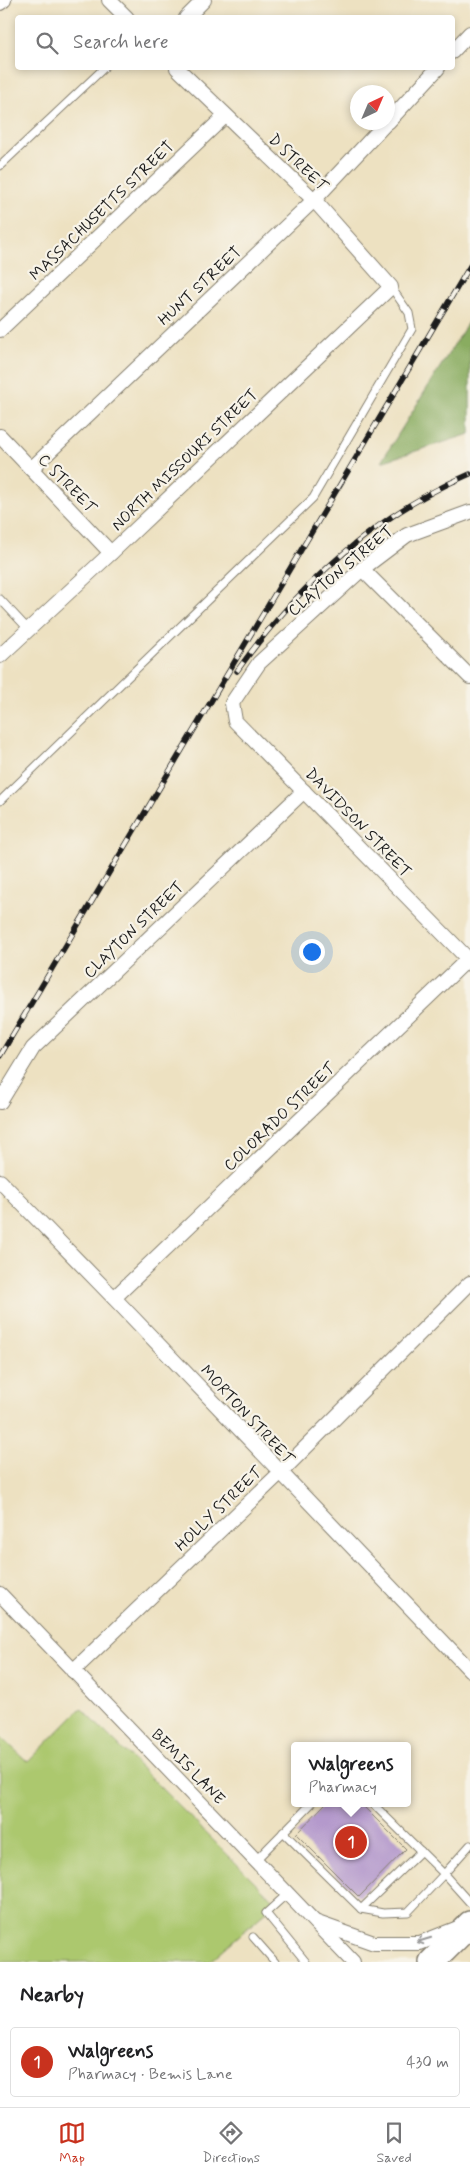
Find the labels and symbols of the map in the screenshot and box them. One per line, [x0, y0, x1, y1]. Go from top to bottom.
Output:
north arrow [350, 85, 395, 130]
street label: D STREET [264, 129, 333, 197]
street label: MASSACHUSETTS STREET [25, 137, 179, 286]
street label: HUNT STREET [154, 242, 246, 330]
street label: NORTH MISSOURI STREET [107, 384, 263, 536]
street label: C STREET [33, 450, 101, 519]
street label: CLAYTON STREET [284, 521, 398, 621]
street label: DAVIDSON STREET [300, 764, 416, 882]
street label: CLAYTON STREET [79, 877, 189, 983]
your location [299, 939, 325, 965]
street label: COLORADO STREET [220, 1057, 341, 1176]
street label: MORTON STREET [195, 1361, 299, 1470]
street label: HOLLY STREET [171, 1461, 268, 1556]
street label: BEMIS LANE [146, 1725, 229, 1809]
pin: 1 [335, 1823, 367, 1861]
one-way arrow [417, 1936, 433, 1946]

